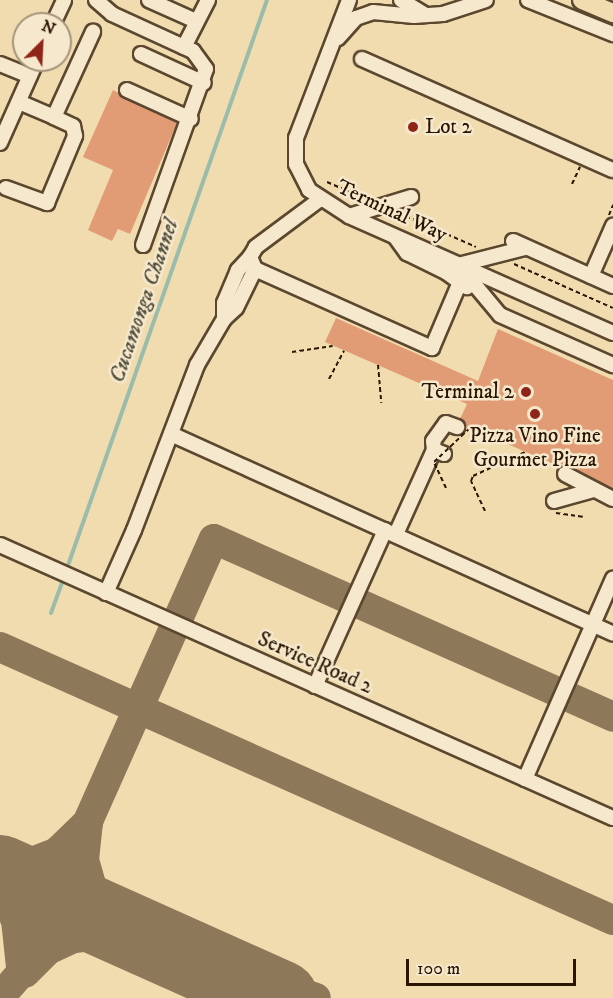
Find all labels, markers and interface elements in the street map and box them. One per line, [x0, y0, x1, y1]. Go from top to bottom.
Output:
north arrow [12, 12, 72, 72]
text: N [38, 16, 59, 39]
place label: Lot 2 [425, 114, 472, 140]
marker: Lot 2 [406, 120, 420, 134]
street label: Terminal Way [333, 174, 451, 248]
water label: Cucamonga Channel [104, 216, 184, 386]
place label: Terminal 2 [421, 379, 514, 405]
marker: Terminal 2 [519, 385, 533, 399]
marker: Pizza Vino Fine Gourmet Pizza [528, 407, 542, 421]
place label: Pizza Vino Fine Gourmet Pizza [469, 423, 601, 473]
street label: Service Road 2 [254, 626, 376, 700]
scale bar [409, 947, 578, 985]
text: 100 m [417, 958, 460, 980]

